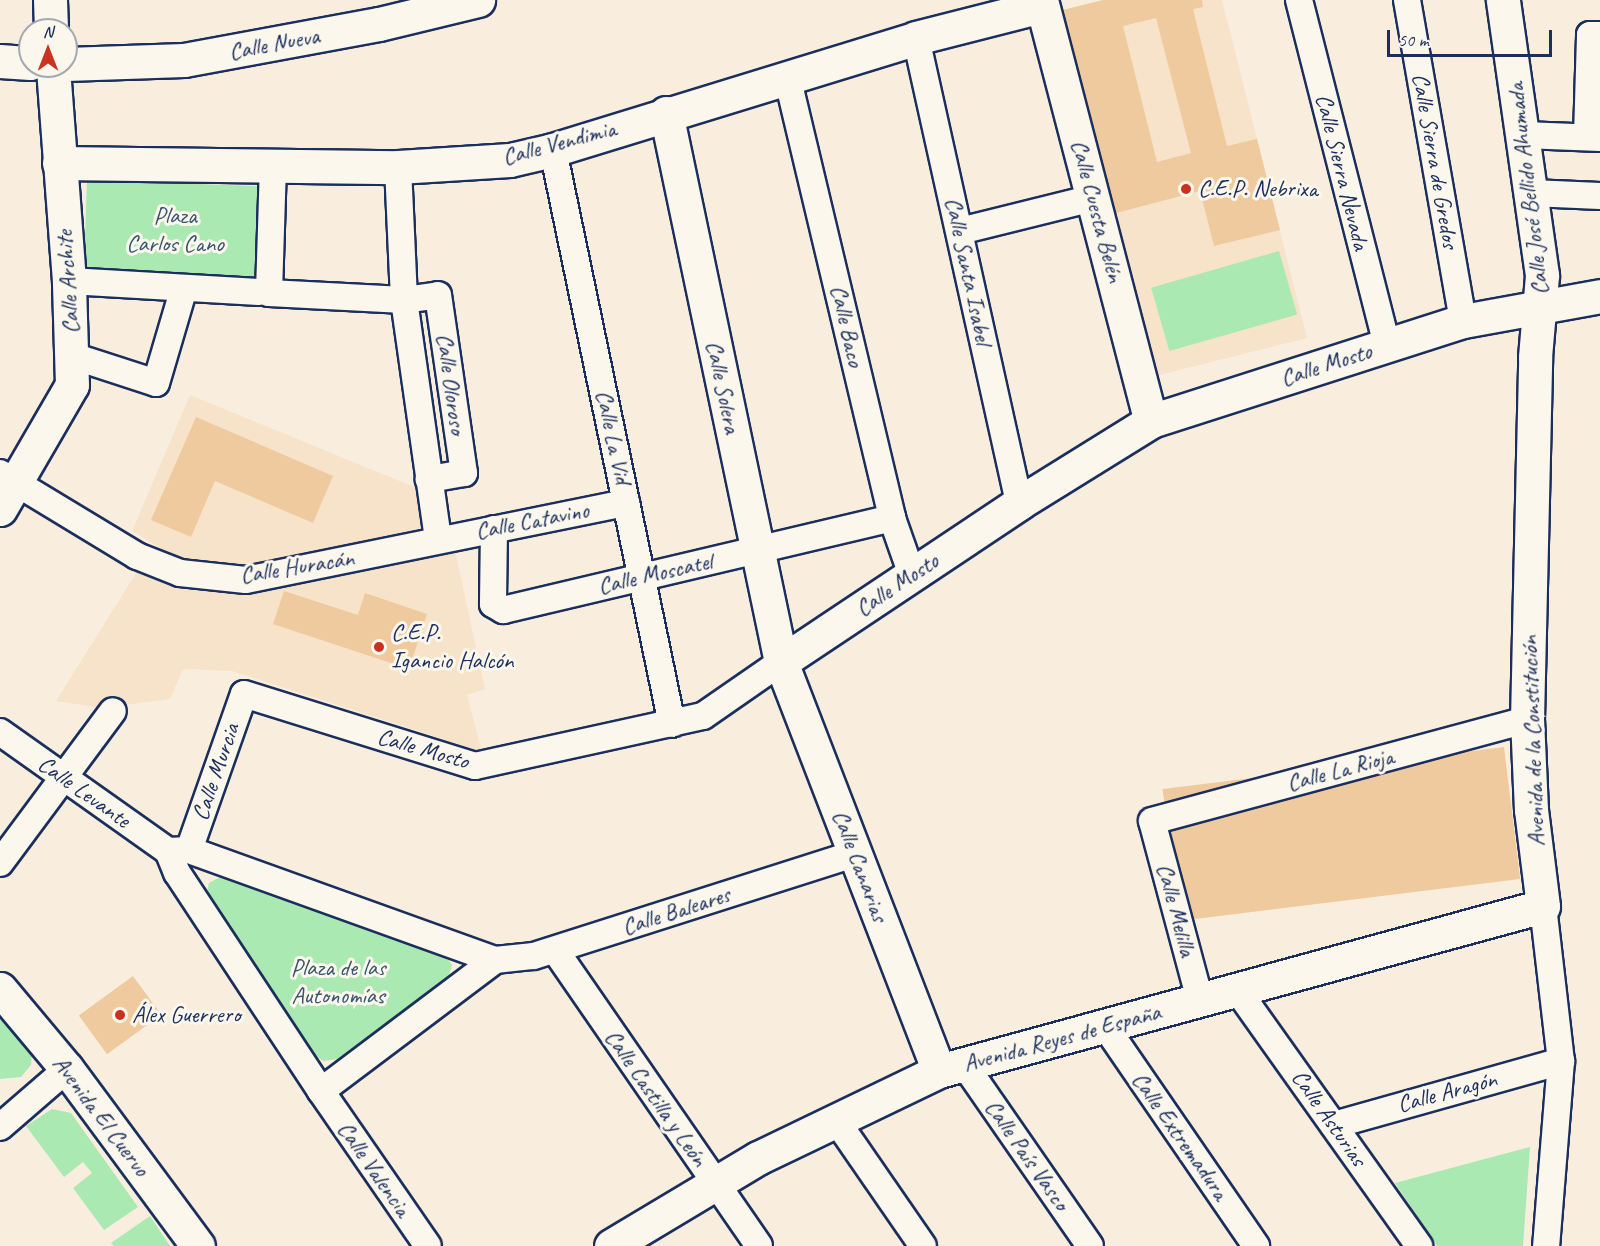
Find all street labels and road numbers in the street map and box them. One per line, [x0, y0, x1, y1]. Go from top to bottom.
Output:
street label: Calle Nueva [226, 21, 322, 67]
street label: Calle Sierra de Gredos [1405, 71, 1465, 251]
street label: Calle José Bellido Ahumada [1501, 81, 1555, 297]
street label: Calle Sierra Nevada [1309, 91, 1375, 253]
street label: Calle Vendimia [499, 114, 619, 172]
street label: Calle Cuesta Belén [1064, 137, 1130, 285]
street label: Calle Santa Isabel [938, 195, 998, 347]
street label: Calle Archite [50, 229, 86, 335]
street label: Calle Baco [824, 282, 870, 370]
street label: Calle Oloroso [430, 331, 472, 437]
street label: Calle Mosto [1277, 337, 1375, 393]
street label: Calle Solera [699, 338, 747, 436]
street label: Calle La Vid [589, 387, 637, 487]
street label: Calle Catavino [473, 496, 591, 546]
street label: Calle Huracán [238, 544, 356, 590]
street label: Calle Moscatel [596, 547, 714, 601]
street label: Calle Mosto [850, 547, 944, 623]
street label: Avenida de la Constitución [1515, 635, 1551, 847]
street label: Calle Murcia [186, 720, 246, 824]
street label: Calle Mosto [374, 722, 472, 776]
street label: Calle La Rioja [1283, 742, 1397, 798]
street label: Calle Levante [32, 750, 136, 834]
street label: Calle Canarias [825, 806, 895, 926]
street label: Calle Melilla [1150, 860, 1202, 960]
street label: Calle Baleares [618, 880, 734, 942]
street label: Avenida Reyes de España [960, 998, 1164, 1078]
street label: Calle Castilla y León [598, 1024, 714, 1172]
street label: Avenida El Cuervo [46, 1050, 156, 1182]
street label: Calle Asturias [1285, 1064, 1373, 1172]
street label: Calle Aragón [1394, 1065, 1500, 1119]
street label: Calle Extremadura [1125, 1066, 1235, 1206]
street label: Calle País Vasco [978, 1094, 1076, 1216]
street label: Calle Valencia [330, 1115, 418, 1223]

